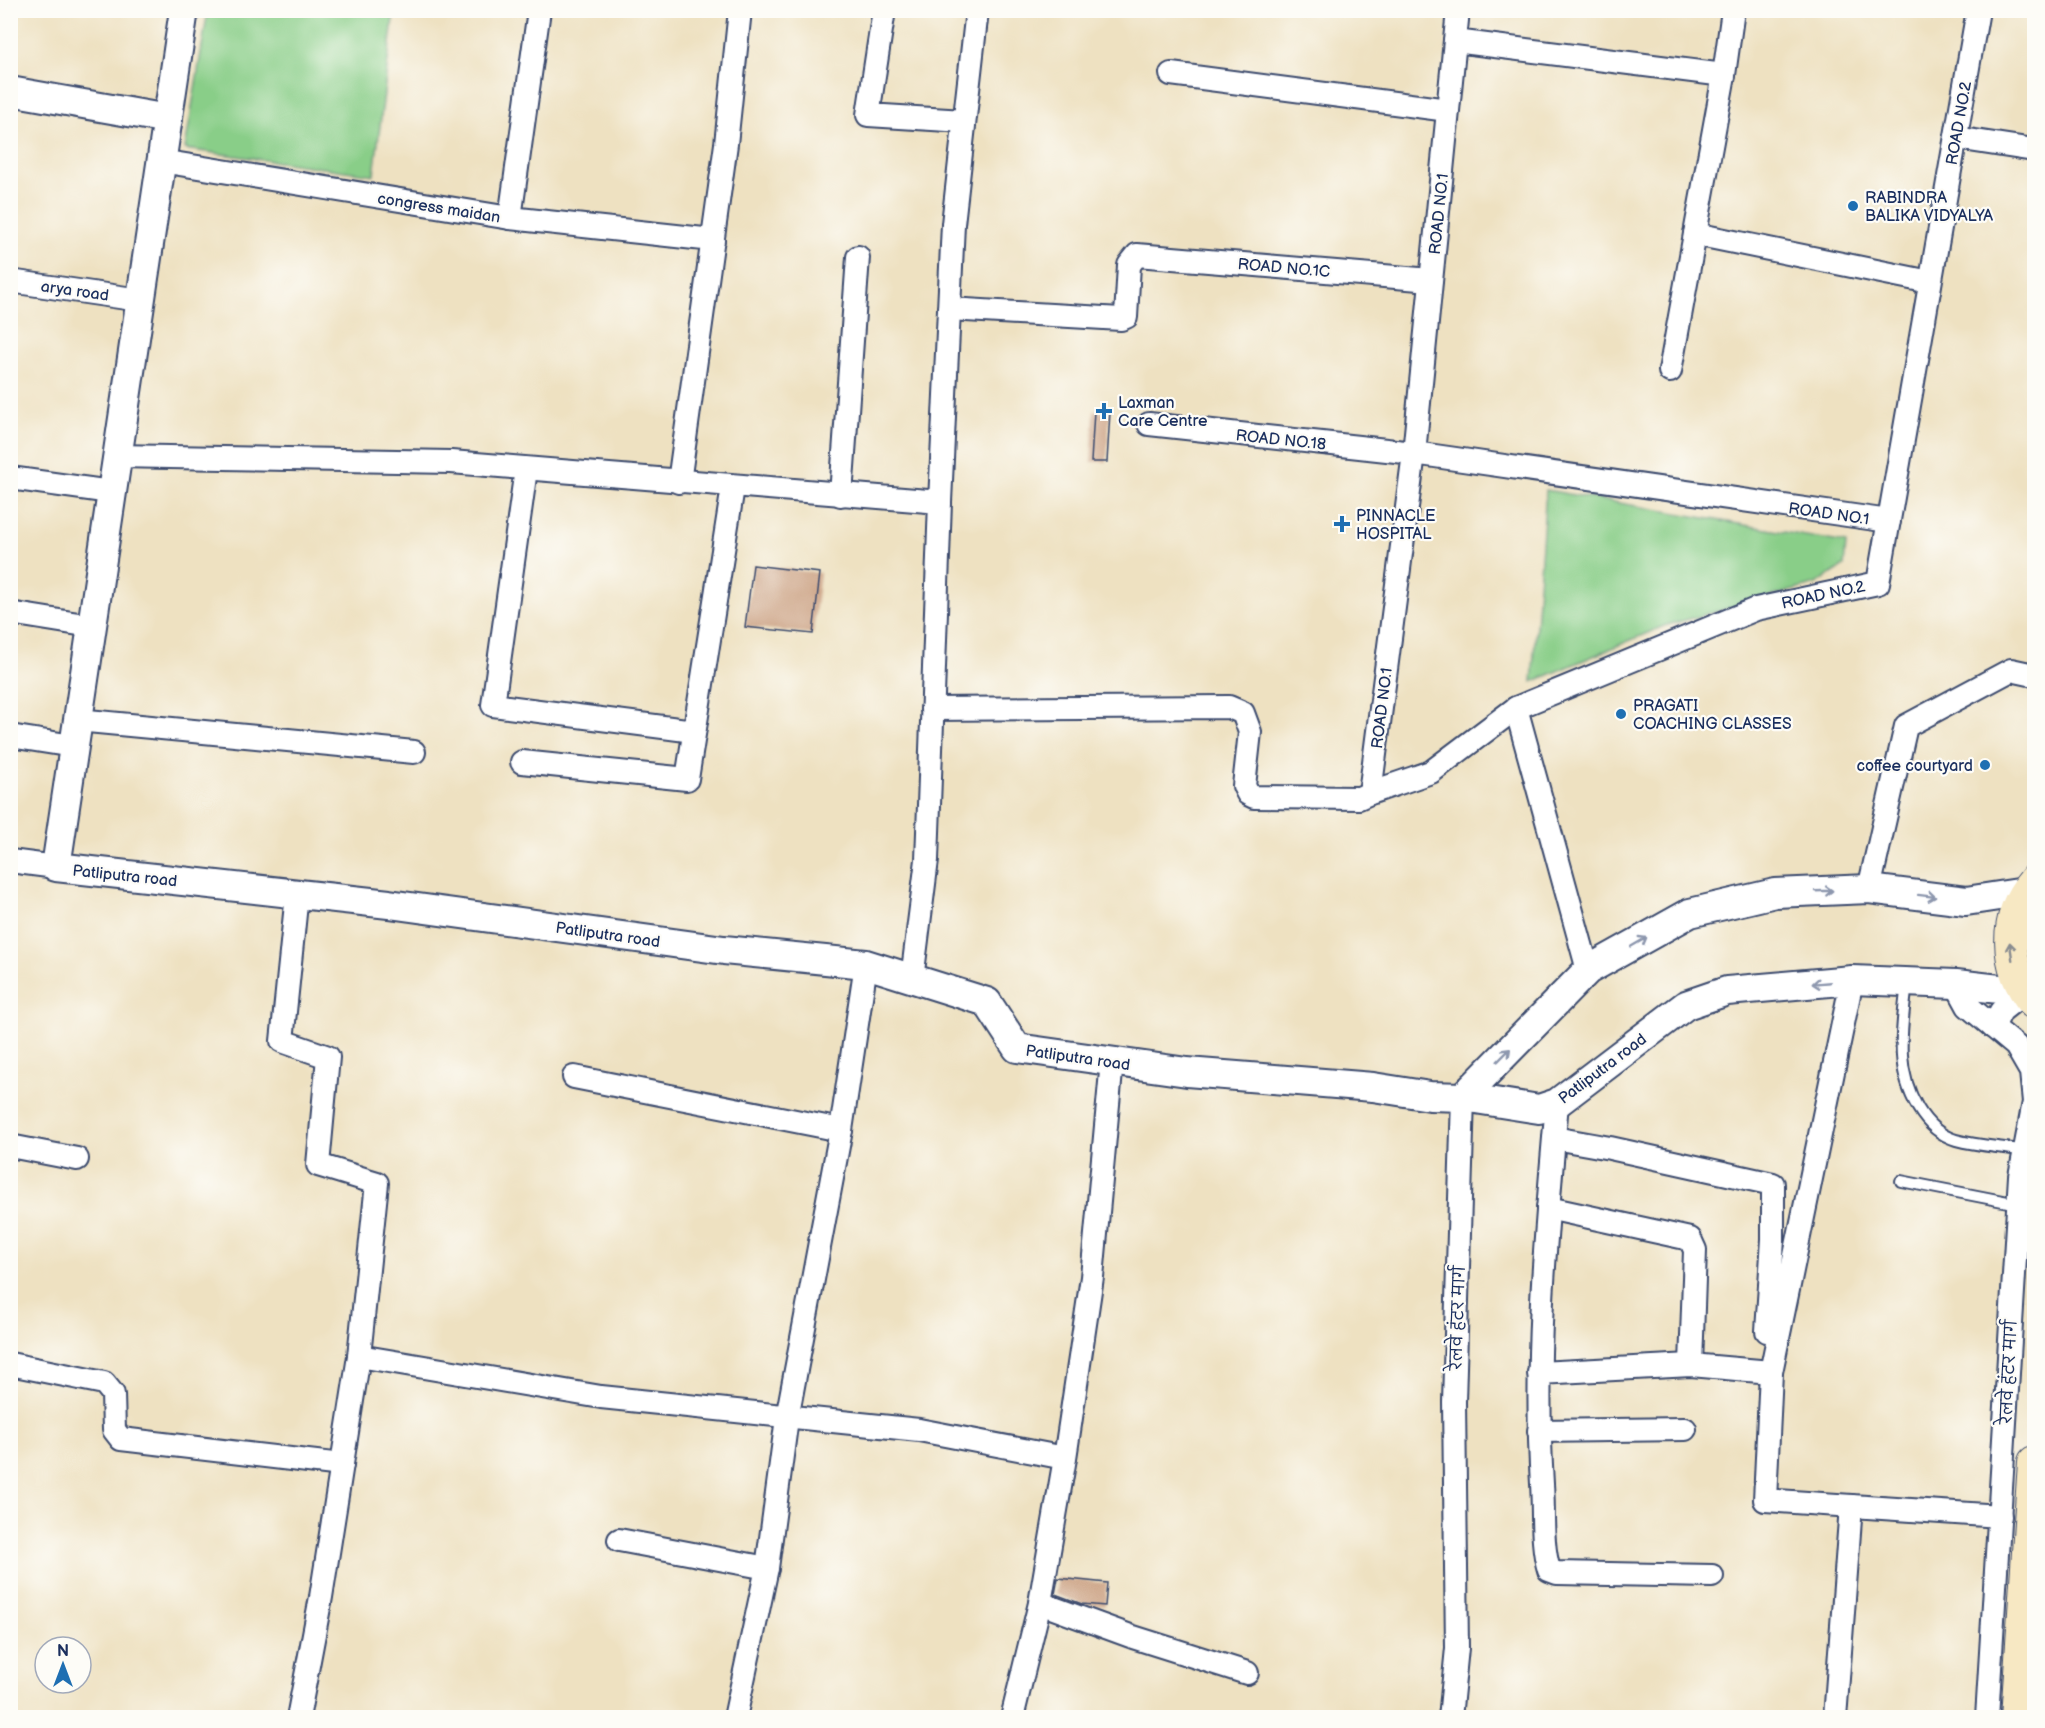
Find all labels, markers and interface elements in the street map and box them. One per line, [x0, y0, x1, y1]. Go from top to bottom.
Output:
street label: ROAD NO.2 [1943, 79, 1976, 167]
street label: ROAD NO.1 [1426, 173, 1453, 256]
street label: congress maidan [376, 189, 502, 228]
place label: RABINDRA BALIKA VIDYALYA [1865, 189, 1993, 226]
marker: RABINDRA BALIKA VIDYALYA [1846, 199, 1860, 213]
street label: ROAD NO.1C [1237, 255, 1331, 282]
street label: arya road [40, 277, 110, 306]
place label: Laxman Care Centre [1118, 394, 1208, 431]
marker: Laxman Care Centre [1095, 402, 1113, 420]
street label: ROAD NO.18 [1235, 426, 1327, 455]
street label: ROAD NO.1 [1787, 499, 1870, 530]
place label: PINNACLE HOSPITAL [1356, 507, 1436, 544]
marker: PINNACLE HOSPITAL [1333, 515, 1351, 533]
street label: ROAD NO.2 [1780, 577, 1867, 614]
street label: ROAD NO.1 [1368, 667, 1397, 750]
place label: PRAGATI COACHING CLASSES [1633, 697, 1792, 734]
marker: PRAGATI COACHING CLASSES [1614, 707, 1628, 721]
place label: coffee courtyard [1856, 757, 1973, 776]
marker: coffee courtyard [1978, 758, 1992, 772]
street label: Patliputra road [72, 862, 178, 891]
one-way arrow [1814, 885, 1834, 896]
one-way arrow [1917, 891, 1936, 902]
street label: Patliputra road [554, 919, 661, 952]
one-way arrow [1630, 935, 1647, 947]
one-way arrow [2006, 941, 2017, 961]
one-way arrow [1811, 978, 1831, 989]
street label: Patliputra road [1555, 1030, 1651, 1108]
street label: Patliputra road [1024, 1042, 1131, 1075]
one-way arrow [1496, 1048, 1511, 1063]
street label: रेलवे हंटर मार्ग [1442, 1264, 1470, 1372]
street label: रेलवे हंटर मार्ग [1992, 1318, 2022, 1427]
north arrow [33, 1635, 93, 1695]
text: N [57, 1642, 69, 1661]

